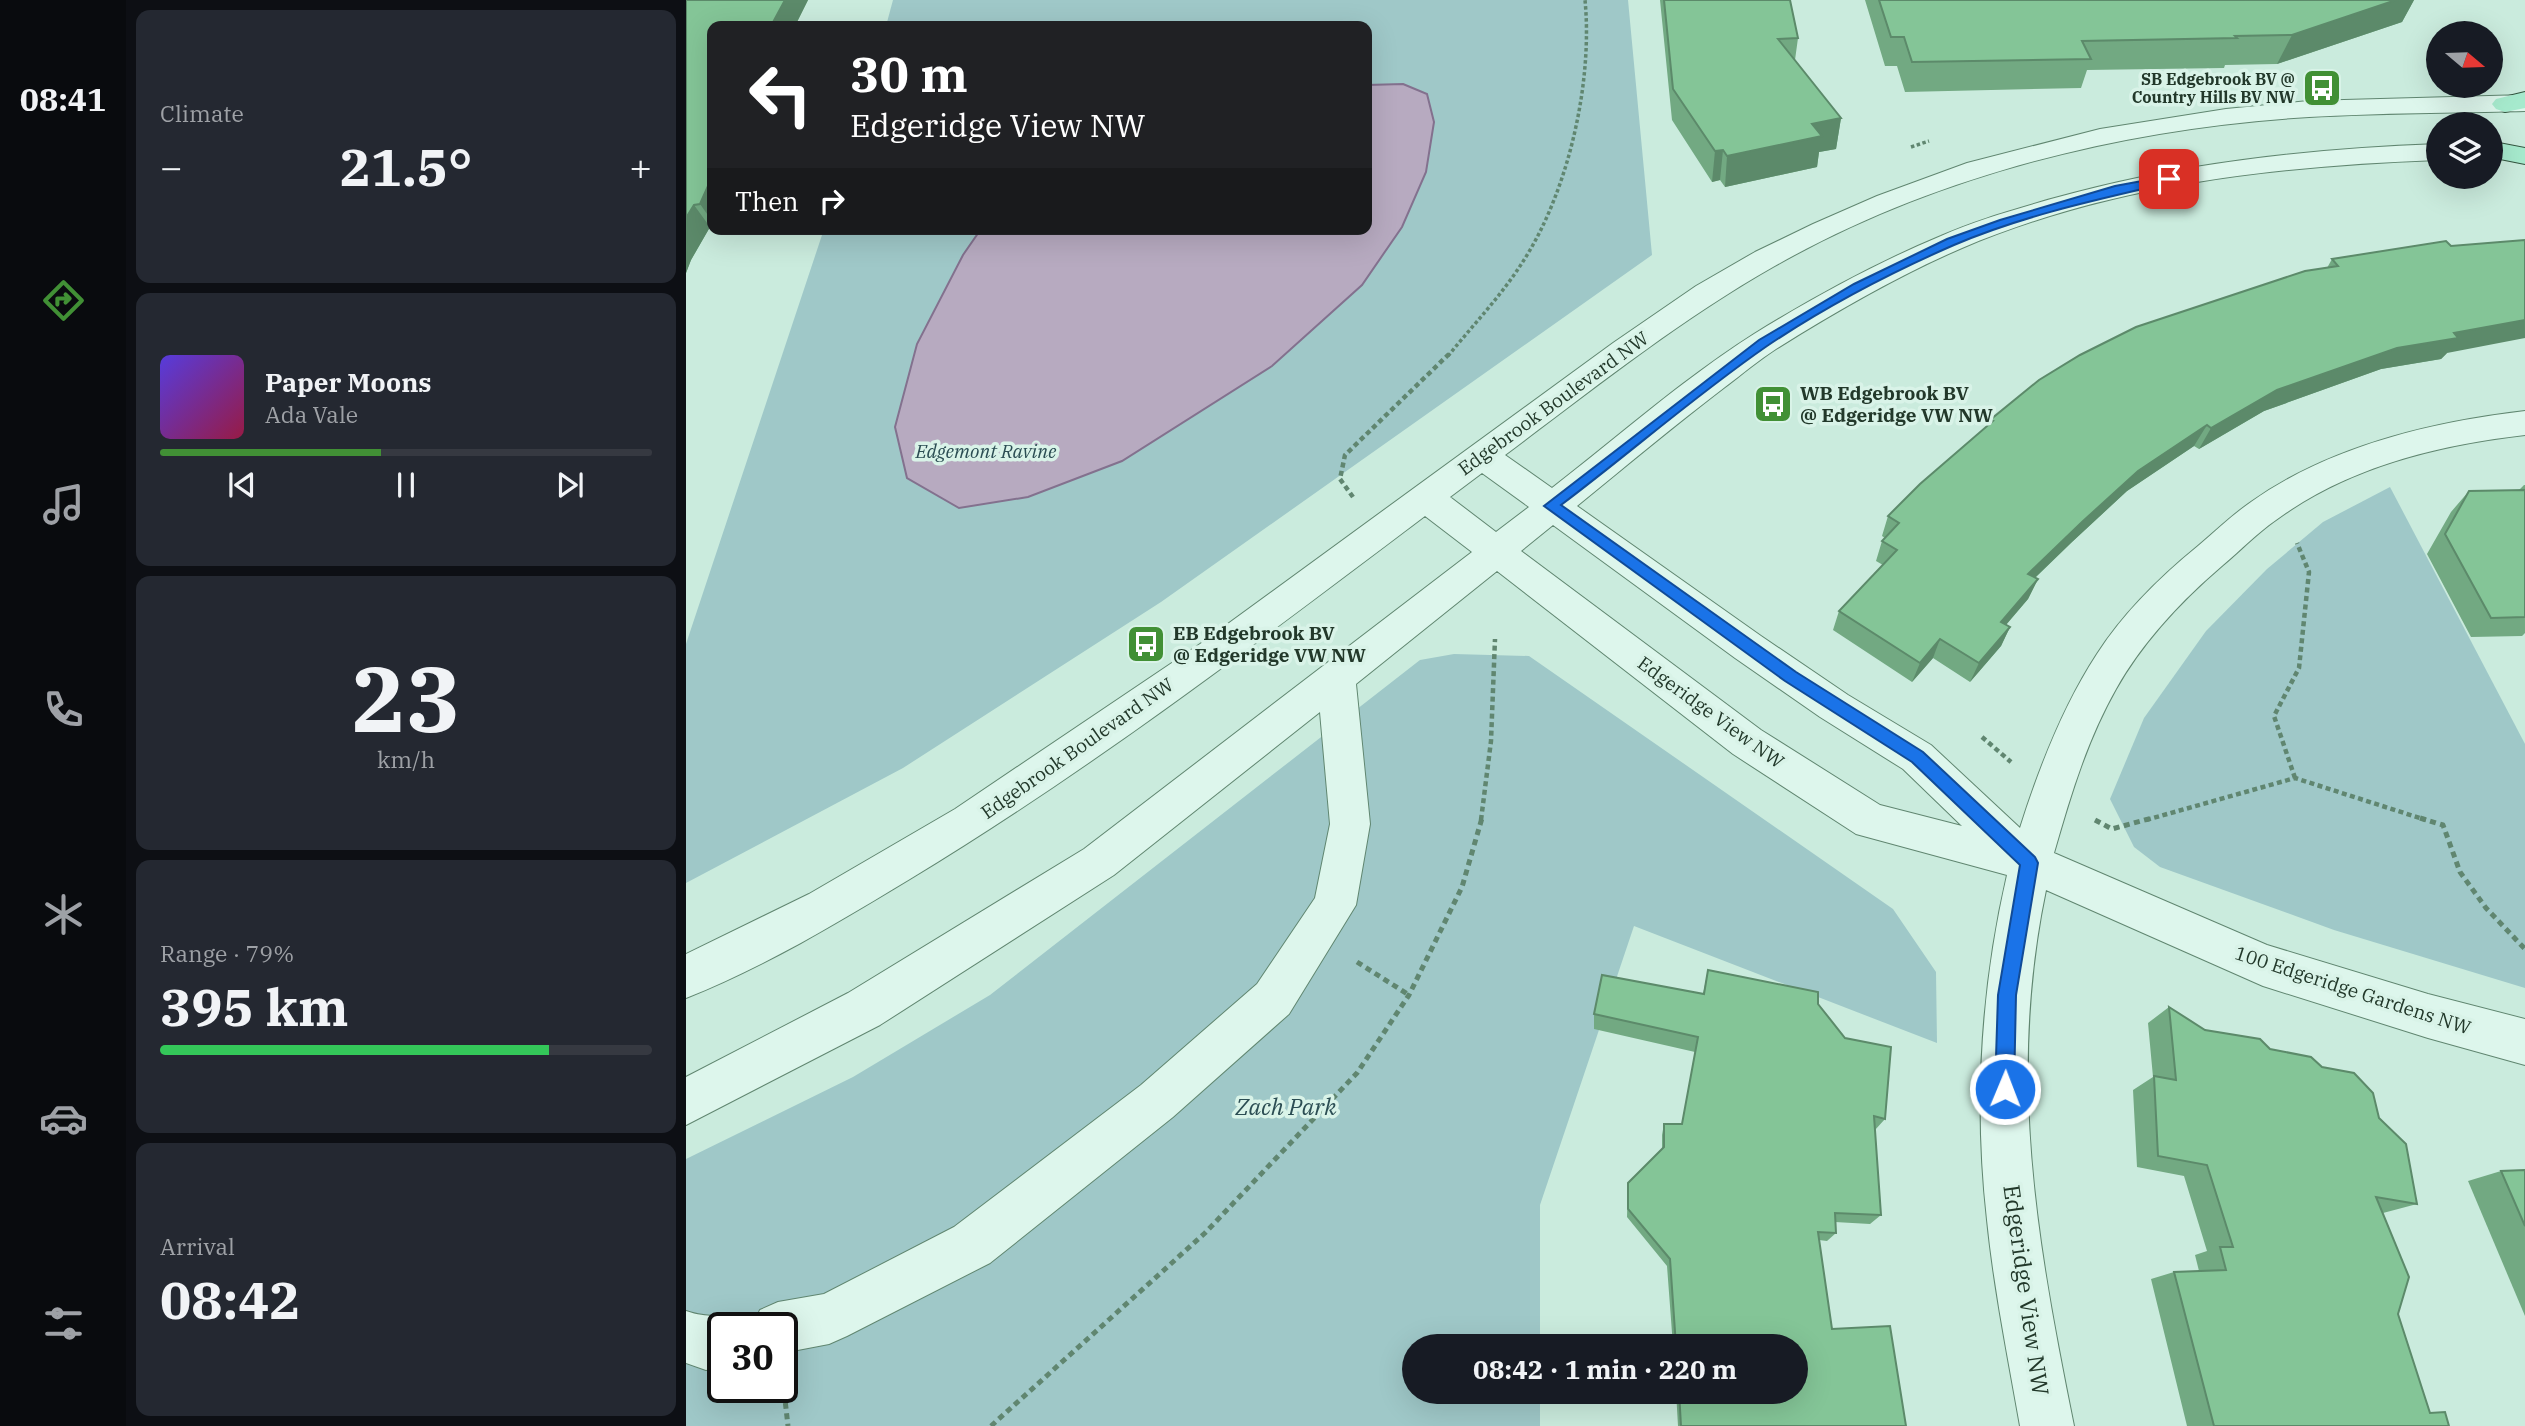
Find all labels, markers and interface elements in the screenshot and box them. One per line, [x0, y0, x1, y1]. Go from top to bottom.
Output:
north arrow [2426, 21, 2502, 98]
map controls [2426, 21, 2503, 189]
text: 30 m [850, 42, 968, 105]
icon: left [735, 49, 826, 140]
bus stop icon: SB Edgebrook BV @ Country Hills BV NW [2301, 67, 2343, 109]
place label: SB Edgebrook BV @ Country Hills BV NW [2132, 69, 2296, 107]
text: 08:41 [20, 78, 106, 120]
text: Climate [160, 98, 244, 128]
text: Edgeridge View NW [850, 104, 1146, 146]
button: layers [2426, 112, 2503, 189]
text: 21.5° [340, 133, 472, 200]
text: − [160, 142, 183, 191]
text: + [629, 142, 652, 191]
pin [2139, 149, 2199, 209]
icon: arrive [2150, 160, 2188, 198]
icon: right [813, 182, 851, 220]
text: Then [735, 184, 799, 218]
icon: directions [39, 276, 88, 325]
street label: Edgebrook Boulevard NW [1453, 326, 1653, 480]
text: Paper Moons [265, 365, 432, 399]
place label: WB Edgebrook BV @ Edgeridge VW NW [1800, 381, 1993, 427]
bus stop icon: WB Edgebrook BV @ Edgeridge VW NW [1752, 383, 1794, 425]
text: Ada Vale [265, 399, 358, 429]
park label: Edgemont Ravine [915, 439, 1057, 463]
icon: previous [223, 466, 261, 504]
icon: pause [387, 466, 425, 504]
icon: next [551, 466, 589, 504]
icon: music [39, 480, 88, 529]
place label: EB Edgebrook BV @ Edgeridge VW NW [1173, 621, 1366, 667]
bus stop icon: EB Edgebrook BV @ Edgeridge VW NW [1125, 623, 1167, 665]
text: 23 [351, 639, 461, 757]
street label: Edgeridge View NW [1633, 651, 1789, 773]
street label: Edgebrook Boulevard NW [976, 672, 1178, 824]
icon: phone [39, 685, 88, 734]
text: km/h [377, 744, 435, 774]
icon: climate [39, 890, 88, 939]
text: Range · 79% [160, 938, 294, 968]
street label: 100 Edgeridge Gardens NW [2232, 940, 2474, 1040]
text: 395 km [160, 973, 349, 1040]
position arrow [1968, 1052, 2042, 1126]
park label: Zach Park [1235, 1091, 1337, 1121]
icon: car [39, 1094, 88, 1143]
street label: Edgeridge View NW [1997, 1183, 2057, 1397]
text: Arrival [160, 1231, 235, 1261]
text: 08:42 [160, 1266, 301, 1333]
icon: filters [39, 1299, 88, 1348]
speed limit sign: 30 [707, 1312, 798, 1403]
text: 08:42 · 1 min · 220 m [1473, 1352, 1737, 1386]

